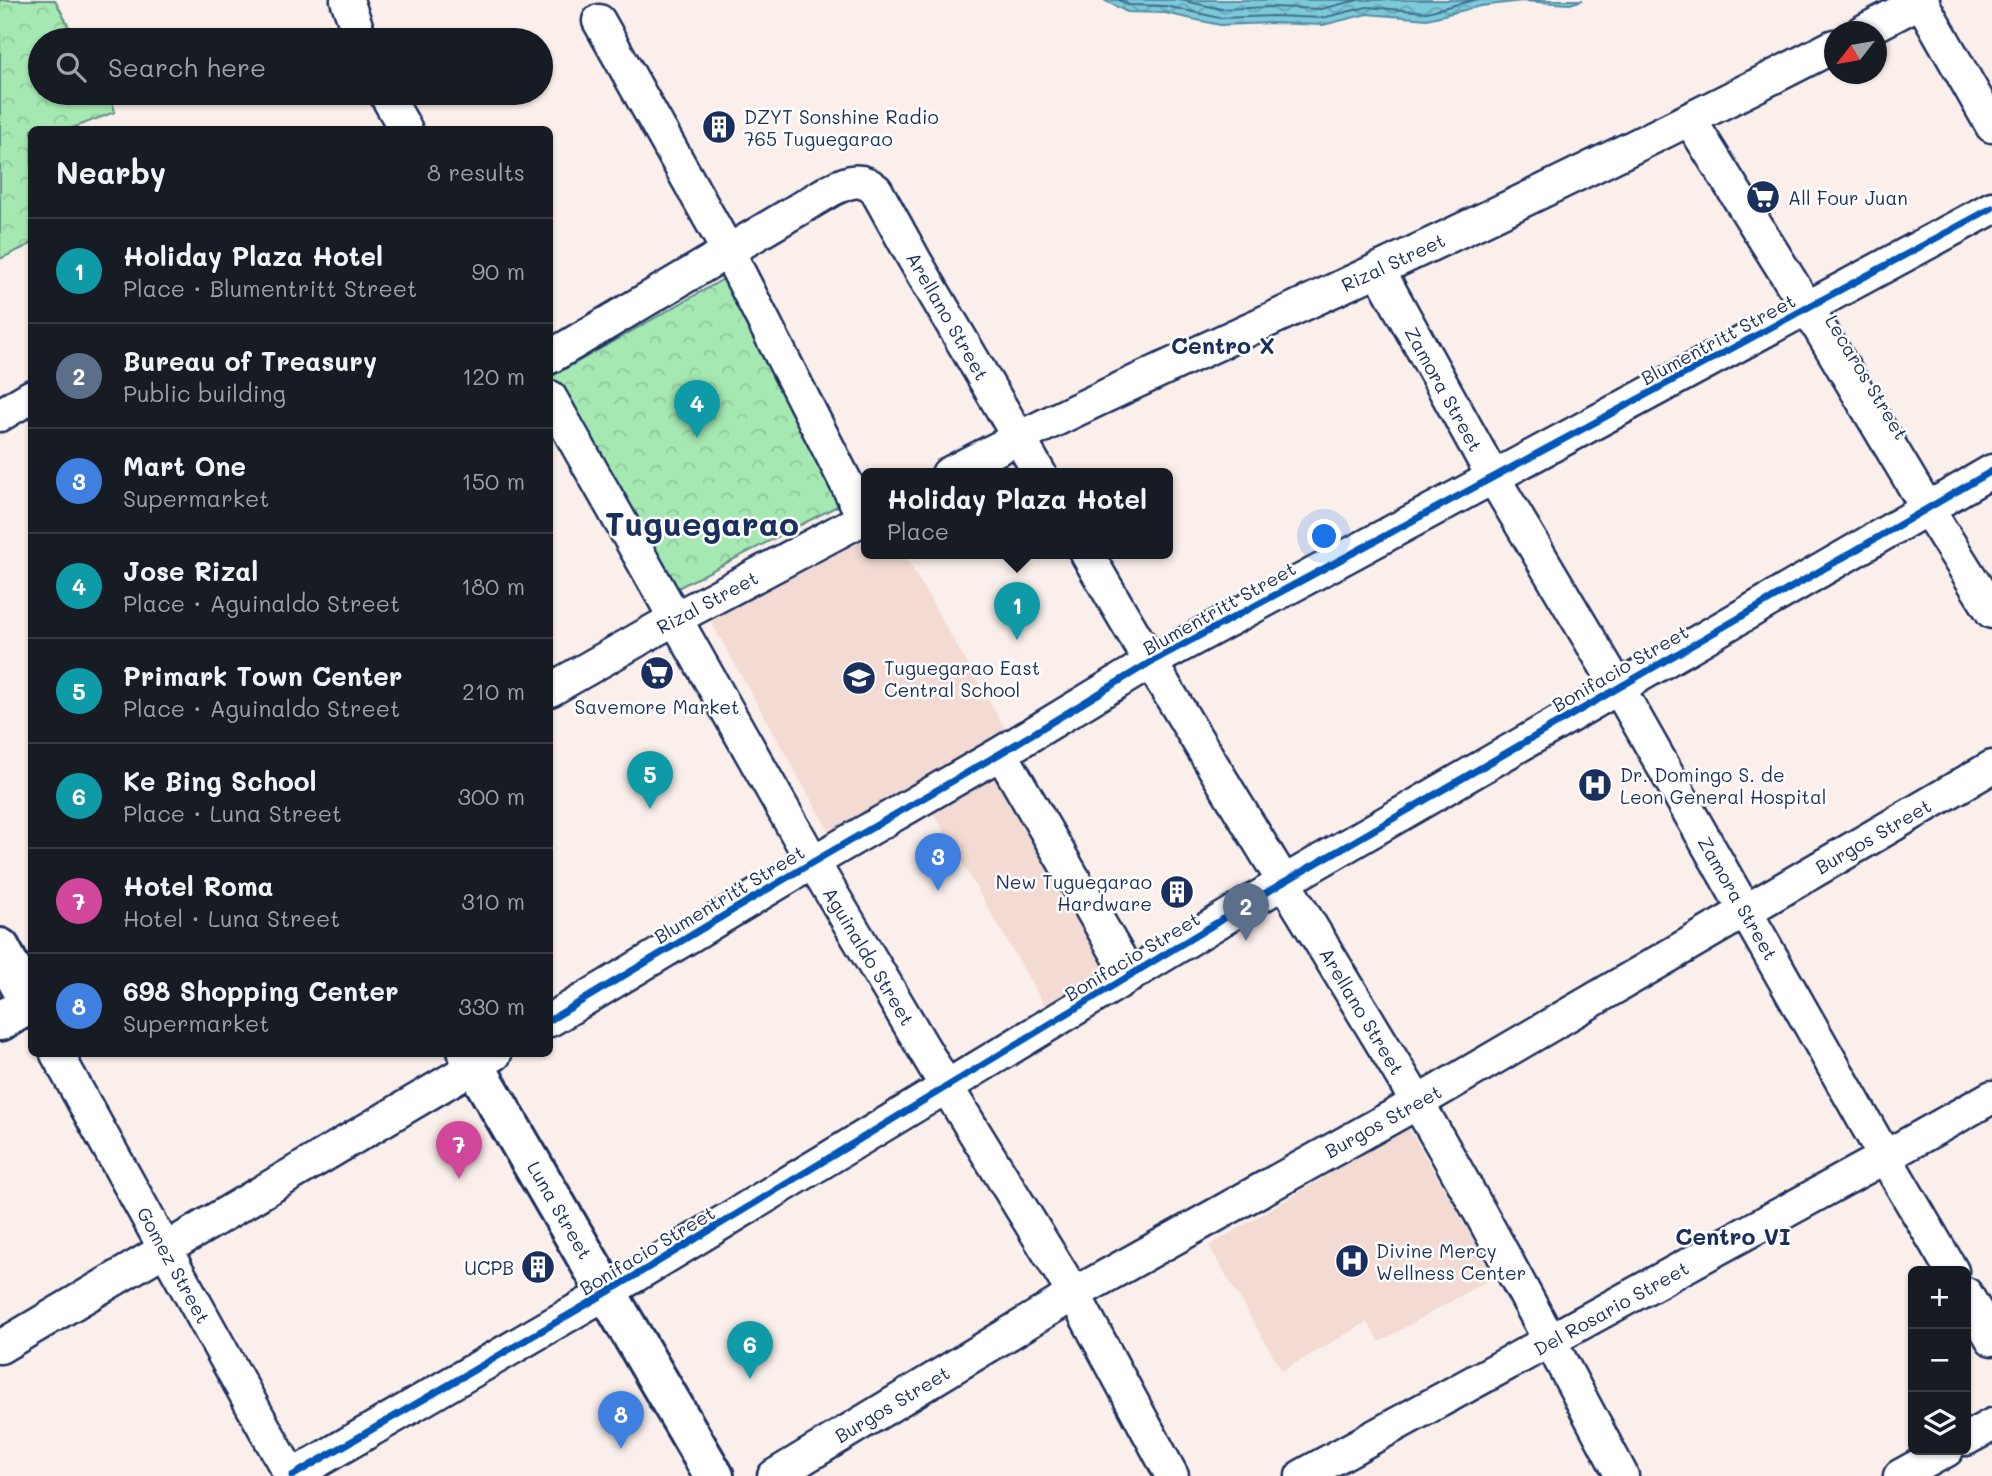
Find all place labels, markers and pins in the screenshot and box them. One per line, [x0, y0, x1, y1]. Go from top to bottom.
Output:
place label: DZYT Sonshine Radio 765 Tuguegarao [744, 104, 939, 151]
building icon: DZYT Sonshine Radio 765 Tuguegarao [700, 108, 738, 146]
supermarket icon: All Four Juan [1744, 178, 1782, 216]
place label: All Four Juan [1788, 185, 1908, 210]
pin: 4 [674, 380, 720, 438]
pin: 1 [994, 582, 1040, 640]
supermarket icon: Savemore Market [638, 654, 676, 692]
place label: Tuguegarao East Central School [884, 655, 1040, 702]
school or university icon: Tuguegarao East Central School [840, 659, 878, 697]
place label: Savemore Market [575, 694, 739, 719]
pin: 5 [627, 751, 673, 809]
place label: Dr. Domingo S. de Leon General Hospital [1620, 762, 1827, 809]
hospital icon: Dr. Domingo S. de Leon General Hospital [1576, 766, 1614, 804]
pin: 3 [915, 833, 961, 891]
place label: New Tuguegarao Hardware [996, 869, 1152, 916]
building icon: New Tuguegarao Hardware [1158, 873, 1196, 911]
pin: 2 [1223, 883, 1269, 941]
pin: 7 [436, 1121, 482, 1179]
place label: Divine Mercy Wellness Center [1376, 1238, 1526, 1285]
hospital icon: Divine Mercy Wellness Center [1333, 1242, 1371, 1280]
building icon: UCPB [519, 1248, 557, 1286]
place label: UCPB [464, 1255, 514, 1280]
pin: 6 [727, 1321, 773, 1379]
pin: 8 [598, 1391, 644, 1449]

